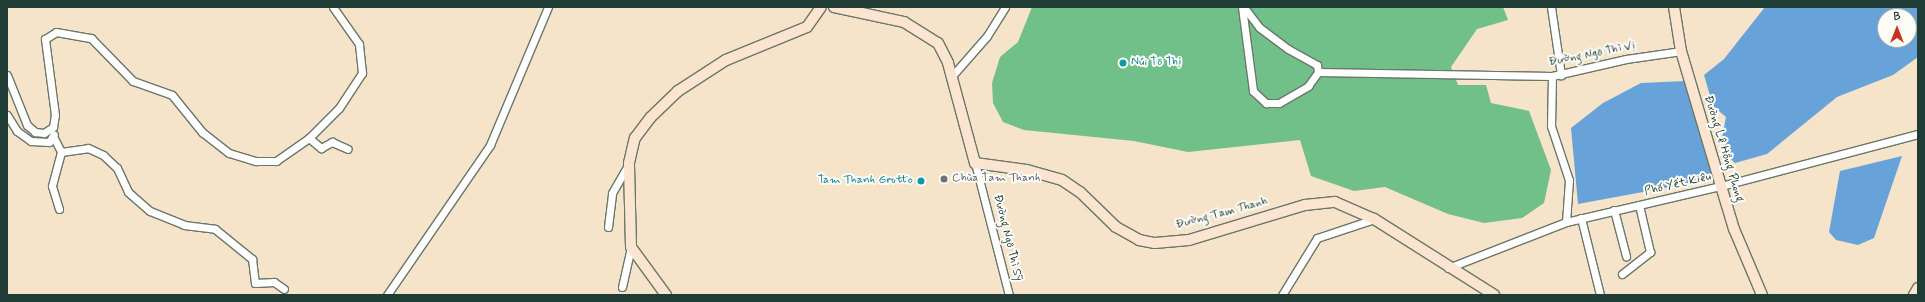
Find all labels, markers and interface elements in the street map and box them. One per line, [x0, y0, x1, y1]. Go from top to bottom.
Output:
north arrow [1877, 8, 1917, 48]
text: B [1894, 10, 1900, 24]
street label: Đường Ngô Thì Vị [1548, 40, 1636, 70]
place label: Núi Tô Thị [1131, 56, 1181, 70]
marker: Núi Tô Thị [1118, 58, 1128, 68]
street label: Đường Lê Hồng Phong [1700, 94, 1746, 204]
street label: Phố Yết Kiêu [1643, 170, 1713, 200]
place label: Chùa Tam Thanh [952, 172, 1042, 186]
place label: Tam Thanh Grotto [815, 174, 913, 188]
marker: Chùa Tam Thanh [939, 174, 949, 184]
marker: Tam Thanh Grotto [916, 176, 926, 186]
street label: Đường Ngô Thì Sỹ [989, 193, 1025, 283]
street label: Đường Tam Thanh [1174, 195, 1270, 233]

